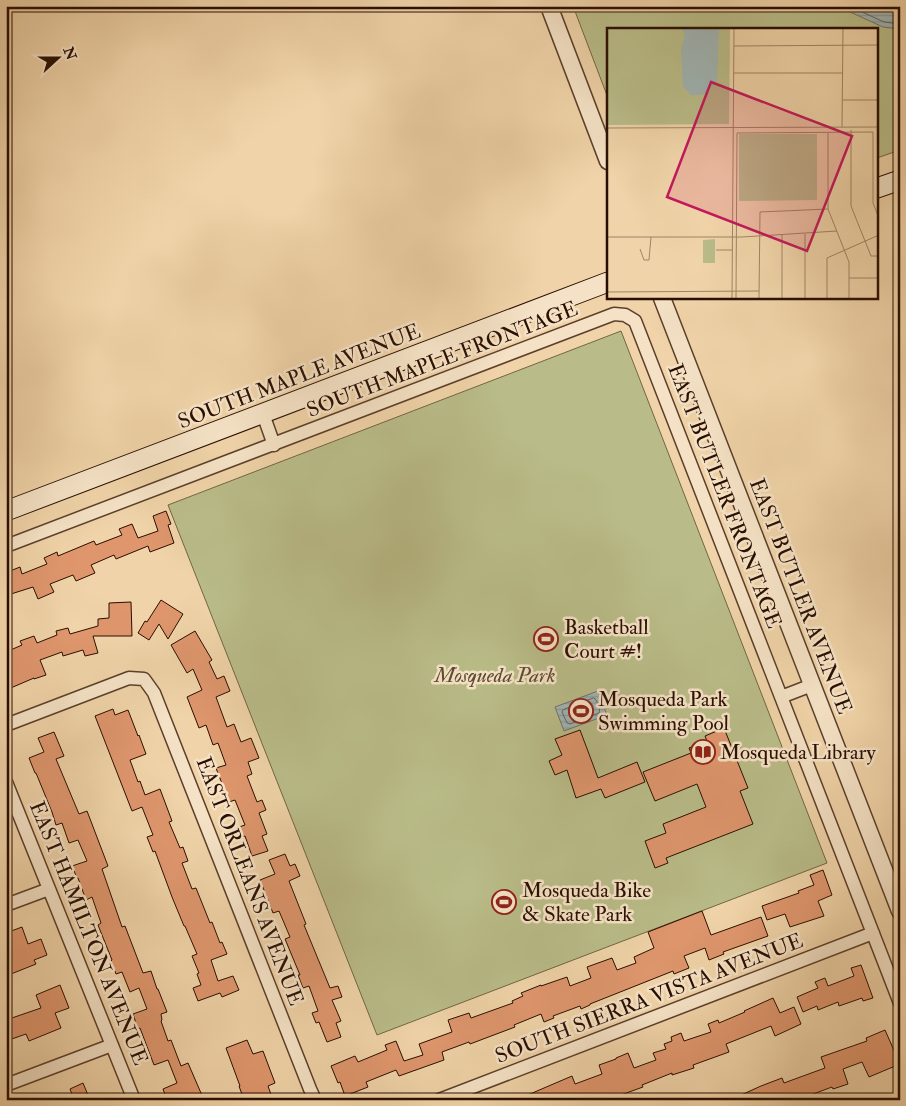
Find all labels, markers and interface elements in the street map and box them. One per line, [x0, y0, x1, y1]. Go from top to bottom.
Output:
inset map [607, 28, 878, 299]
north arrow [32, 32, 82, 82]
text: N [59, 44, 80, 63]
street label: SOUTH MAPLE FRONTAGE [303, 295, 582, 424]
street label: SOUTH MAPLE AVENUE [174, 318, 424, 435]
street label: EAST BUTLER FRONTAGE [662, 360, 787, 632]
street label: EAST BUTLER AVENUE [743, 475, 858, 718]
place label: Basketball Court #! [564, 614, 649, 665]
sports icon: Basketball Court #! [533, 626, 559, 652]
park label: Mosqueda Park [433, 662, 555, 689]
place label: Mosqueda Park Swimming Pool [598, 686, 730, 737]
sports icon: Mosqueda Park Swimming Pool [568, 698, 594, 724]
library icon: Mosqueda Library [690, 739, 716, 765]
place label: Mosqueda Library [720, 739, 876, 766]
street label: EAST ORLEANS AVENUE [190, 753, 309, 1009]
street label: EAST HAMILTON AVENUE [23, 797, 154, 1069]
place label: Mosqueda Bike & Skate Park [522, 877, 651, 928]
sports icon: Mosqueda Bike & Skate Park [491, 889, 517, 915]
street label: SOUTH SIERRA VISTA AVENUE [491, 927, 807, 1070]

